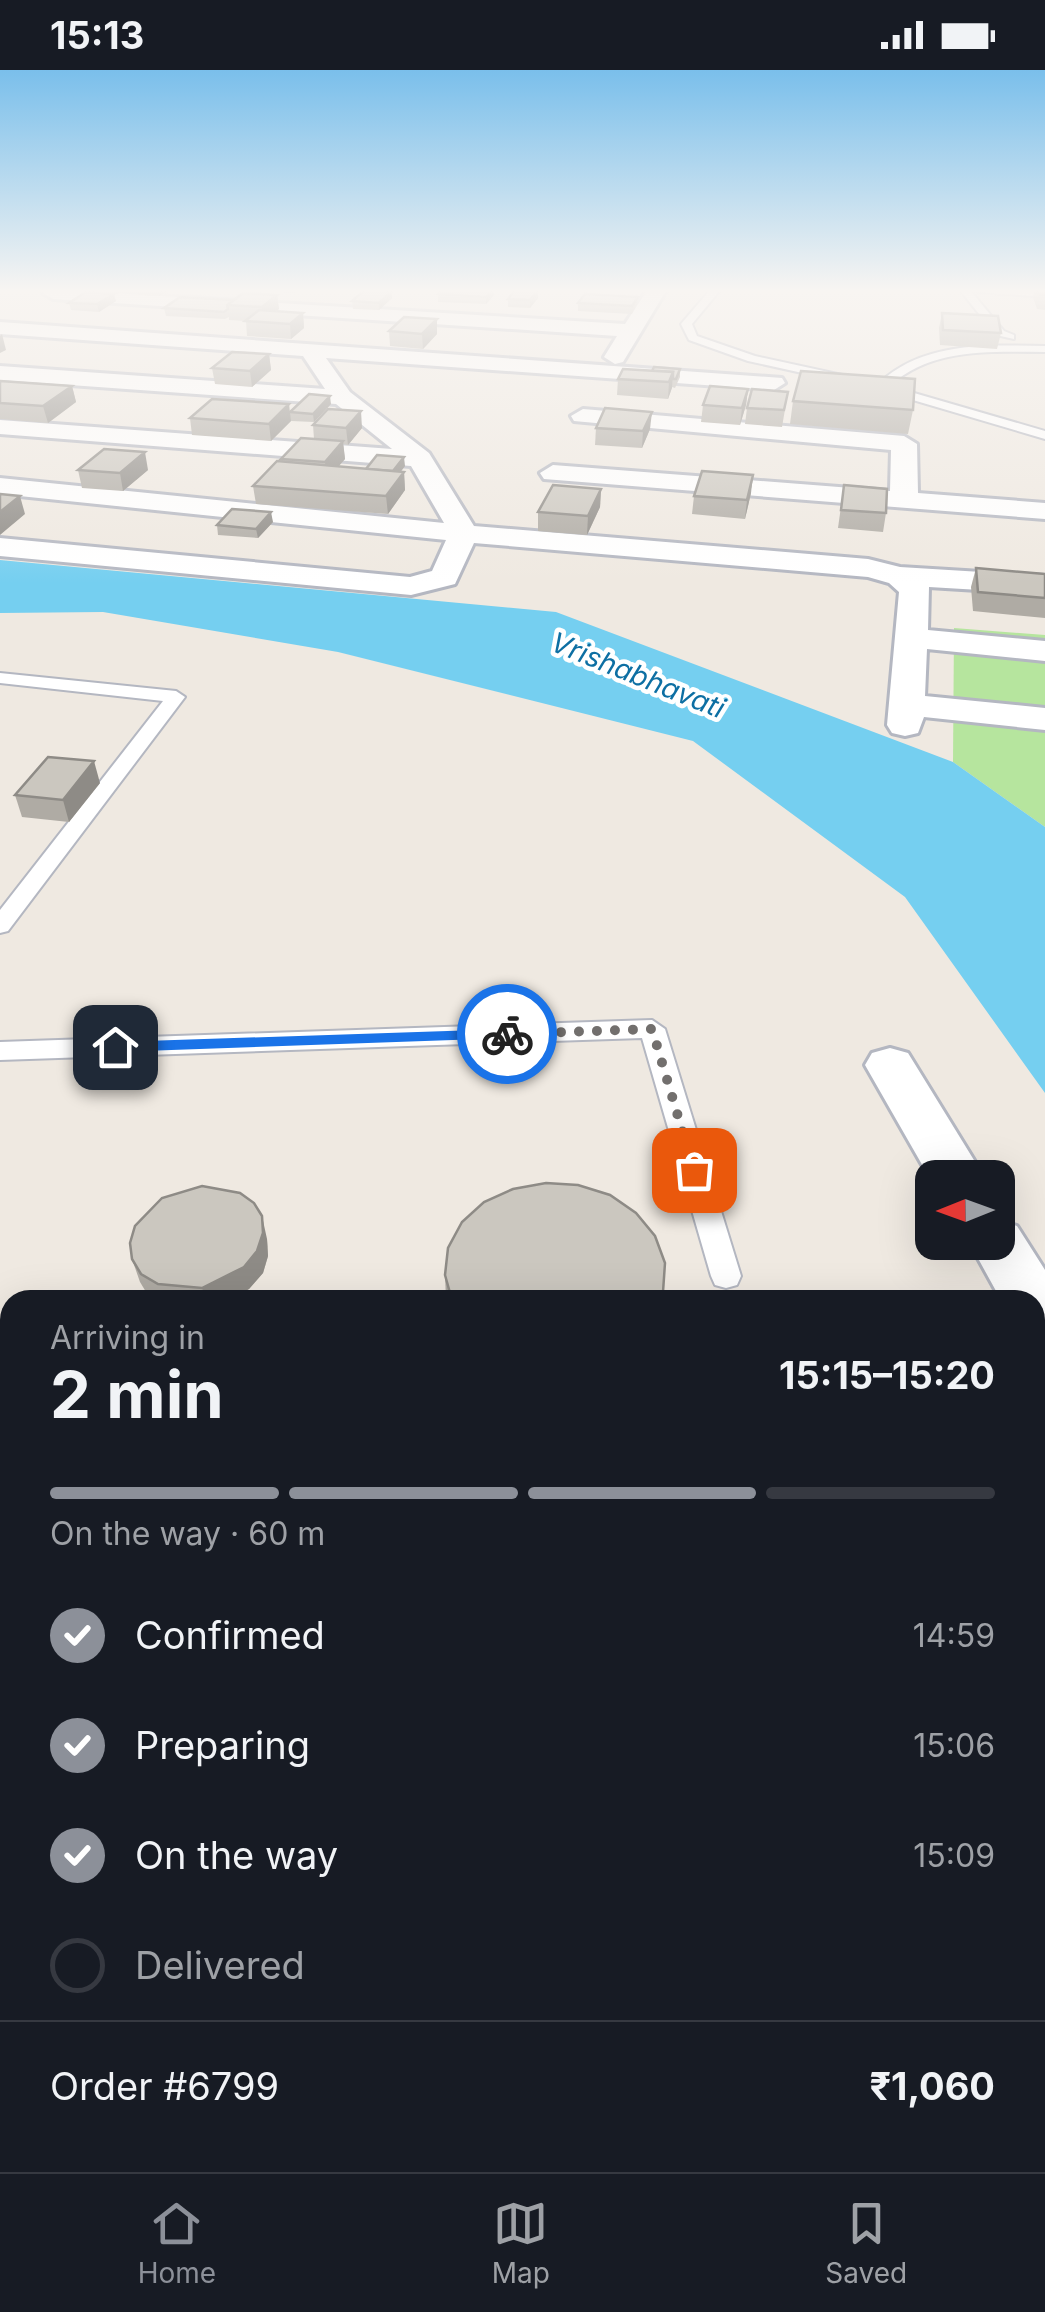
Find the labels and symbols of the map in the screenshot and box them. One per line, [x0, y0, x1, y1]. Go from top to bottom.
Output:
water label: Vrishabhavati [546, 625, 731, 726]
courier [457, 984, 557, 1084]
pin [73, 1005, 158, 1090]
pin [652, 1128, 737, 1213]
north arrow [915, 1160, 1015, 1260]

